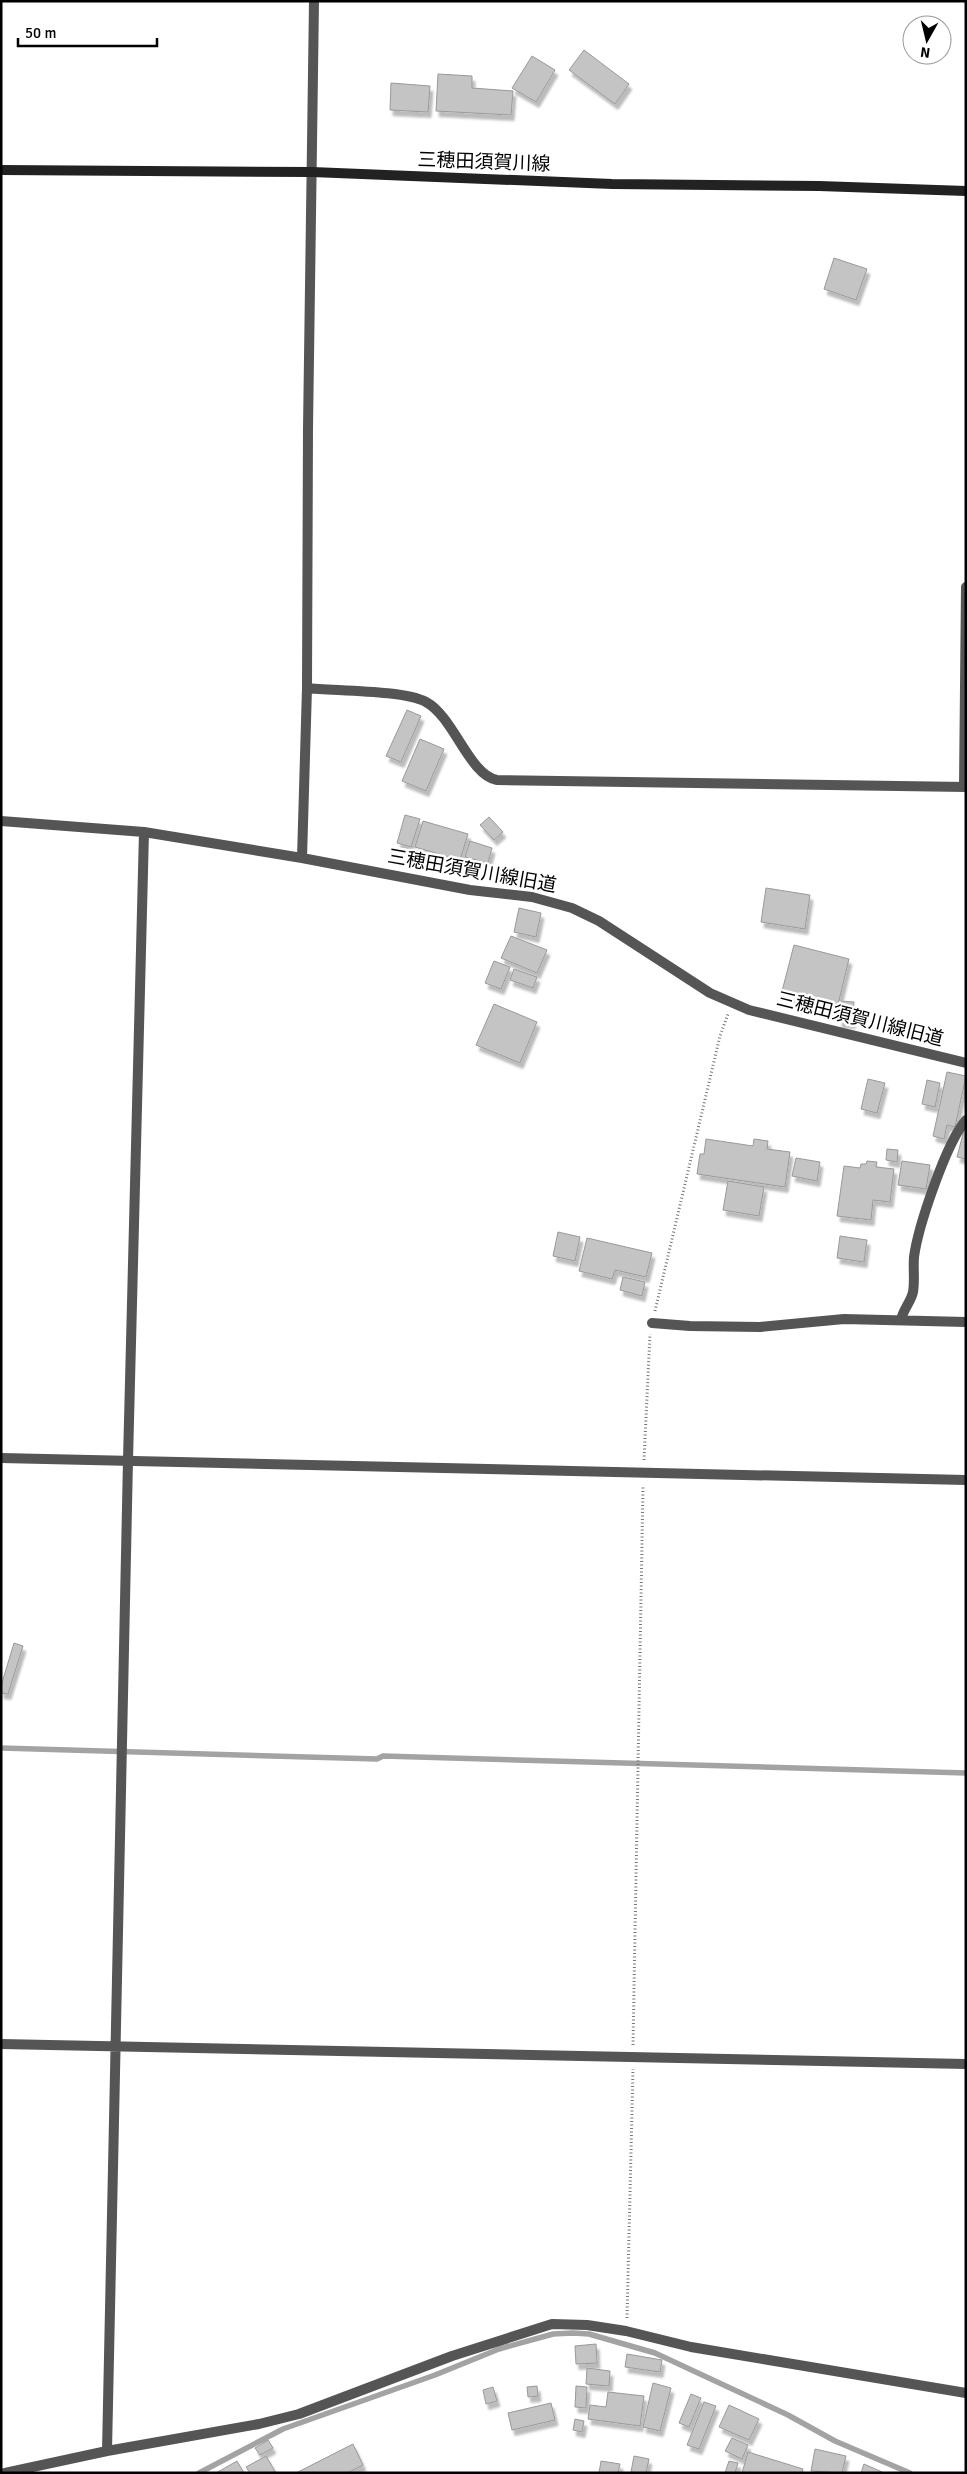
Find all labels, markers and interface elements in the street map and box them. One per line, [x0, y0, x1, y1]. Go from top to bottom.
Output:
scale bar [18, 15, 156, 47]
north arrow [902, 15, 952, 65]
text: 50 m [25, 24, 56, 42]
text: N [919, 43, 931, 61]
street label: 三穂田須賀川線 [417, 148, 551, 176]
street label: 三穂田須賀川線旧道 [386, 844, 558, 898]
street label: 三穂田須賀川線旧道 [774, 987, 946, 1051]

